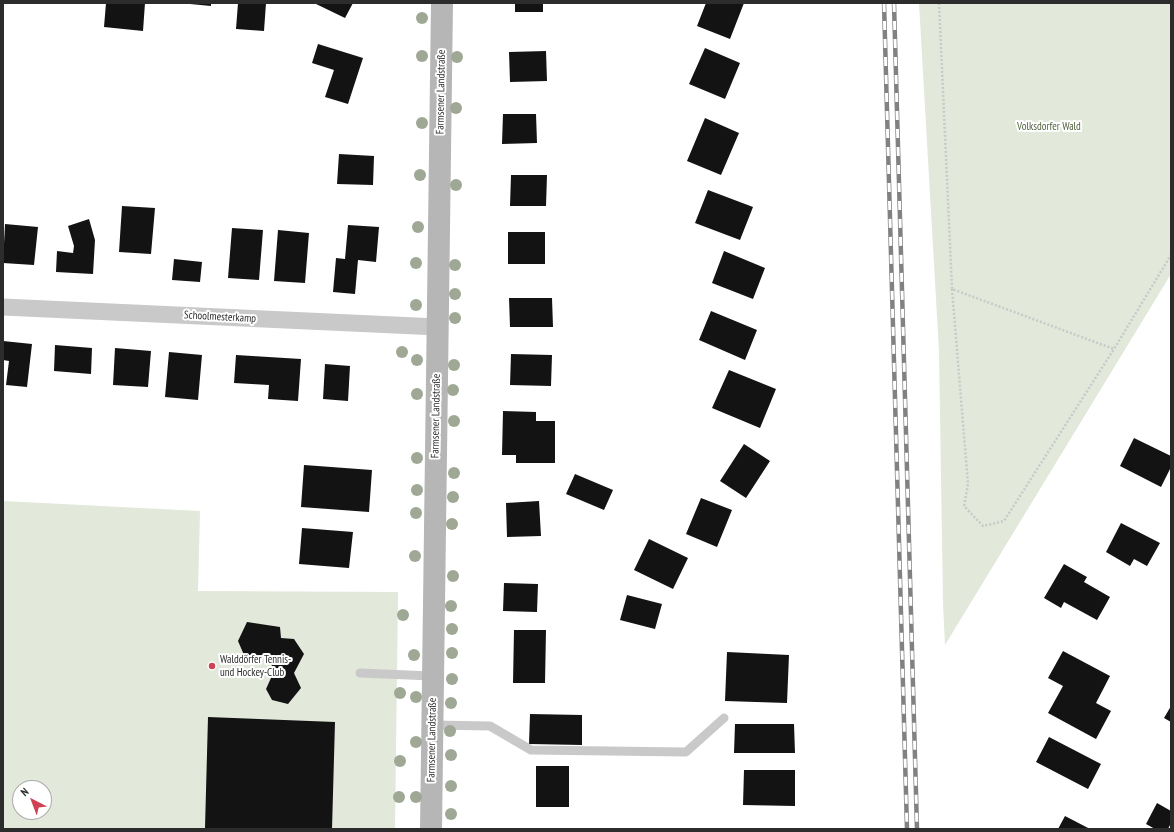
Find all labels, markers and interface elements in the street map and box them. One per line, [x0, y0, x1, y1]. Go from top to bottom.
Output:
street label: Farmsener Landstraße [434, 50, 448, 134]
park label: Volksdorfer Wald [1017, 120, 1081, 134]
street label: Schoolmesterkamp [184, 309, 256, 325]
street label: Farmsener Landstraße [429, 374, 443, 458]
place label: Walddörfer Tennis- und Hockey-Club [220, 653, 291, 679]
marker: Walddörfer Tennis- und Hockey-Club [207, 661, 217, 671]
street label: Farmsener Landstraße [425, 698, 439, 782]
north arrow [12, 780, 52, 820]
text: N [18, 785, 32, 799]

